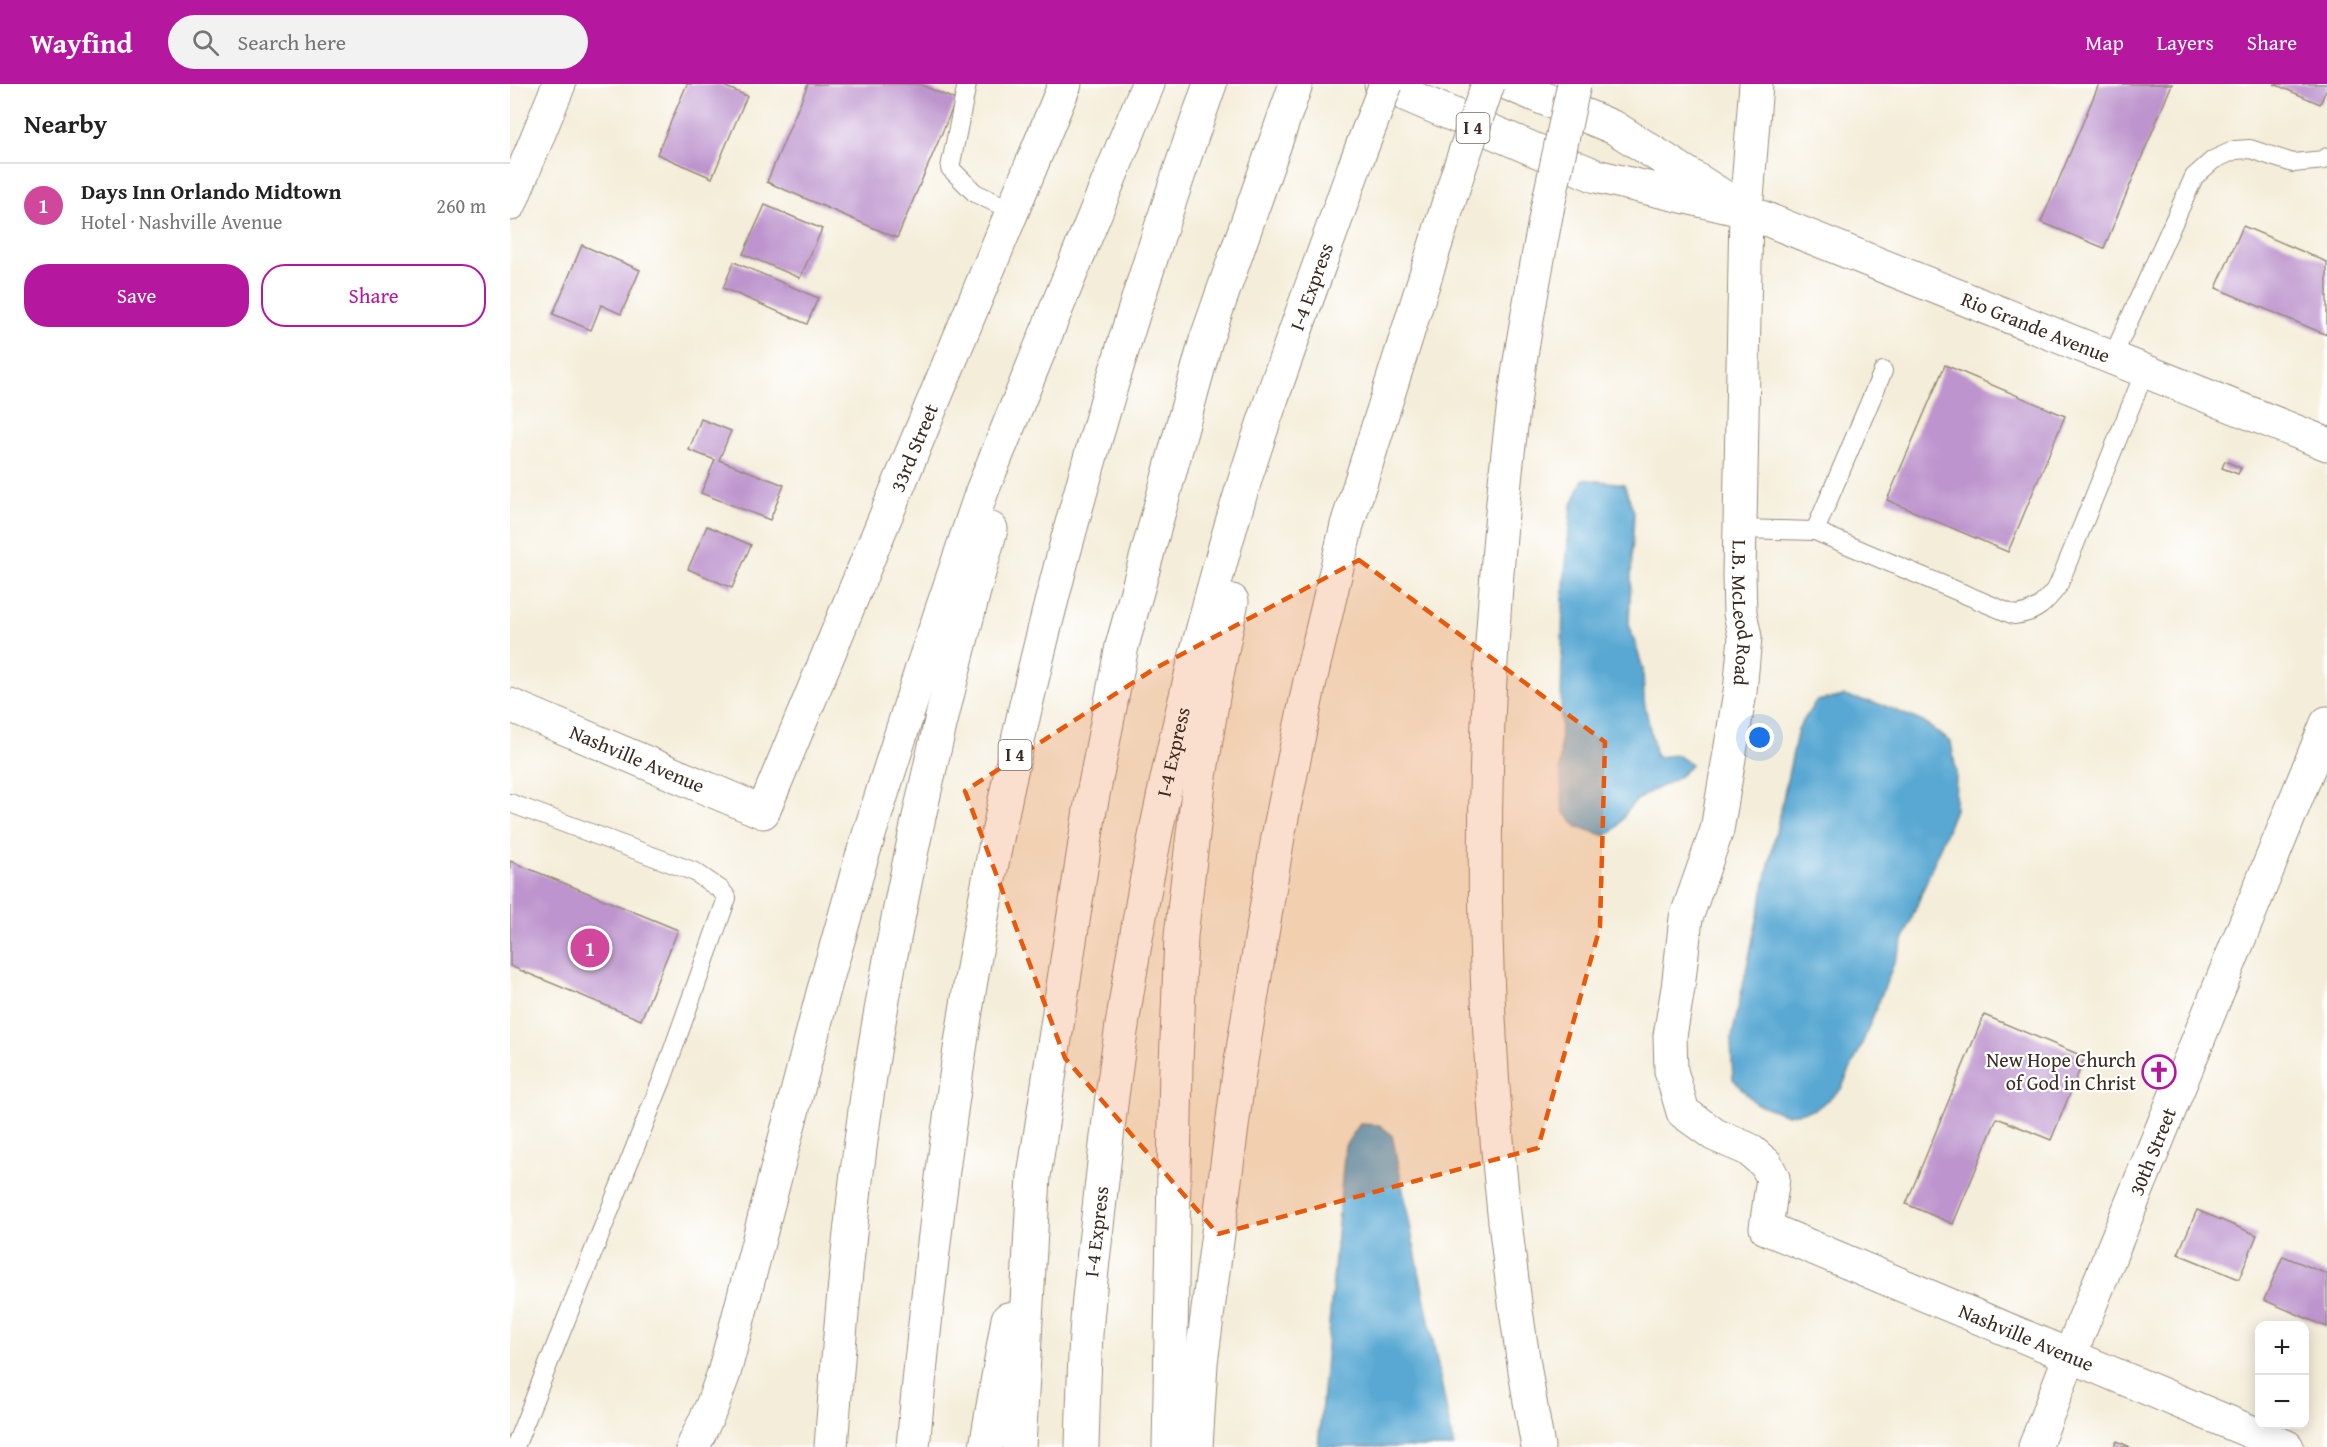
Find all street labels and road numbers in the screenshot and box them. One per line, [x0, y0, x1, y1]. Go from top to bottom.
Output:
road number: I 4 [1456, 113, 1490, 143]
street label: I-4 Express [1282, 238, 1340, 334]
street label: Rio Grande Avenue [1957, 284, 2115, 370]
street label: 33rd Street [882, 399, 945, 496]
street label: L.B. McLeod Road [1725, 539, 1760, 687]
street label: I-4 Express [1149, 704, 1197, 800]
street label: Nashville Avenue [565, 717, 709, 800]
road number: I 4 [998, 740, 1032, 770]
street label: 30th Street [2121, 1103, 2183, 1200]
street label: I-4 Express [1076, 1185, 1115, 1279]
street label: Nashville Avenue [1955, 1296, 2098, 1378]

